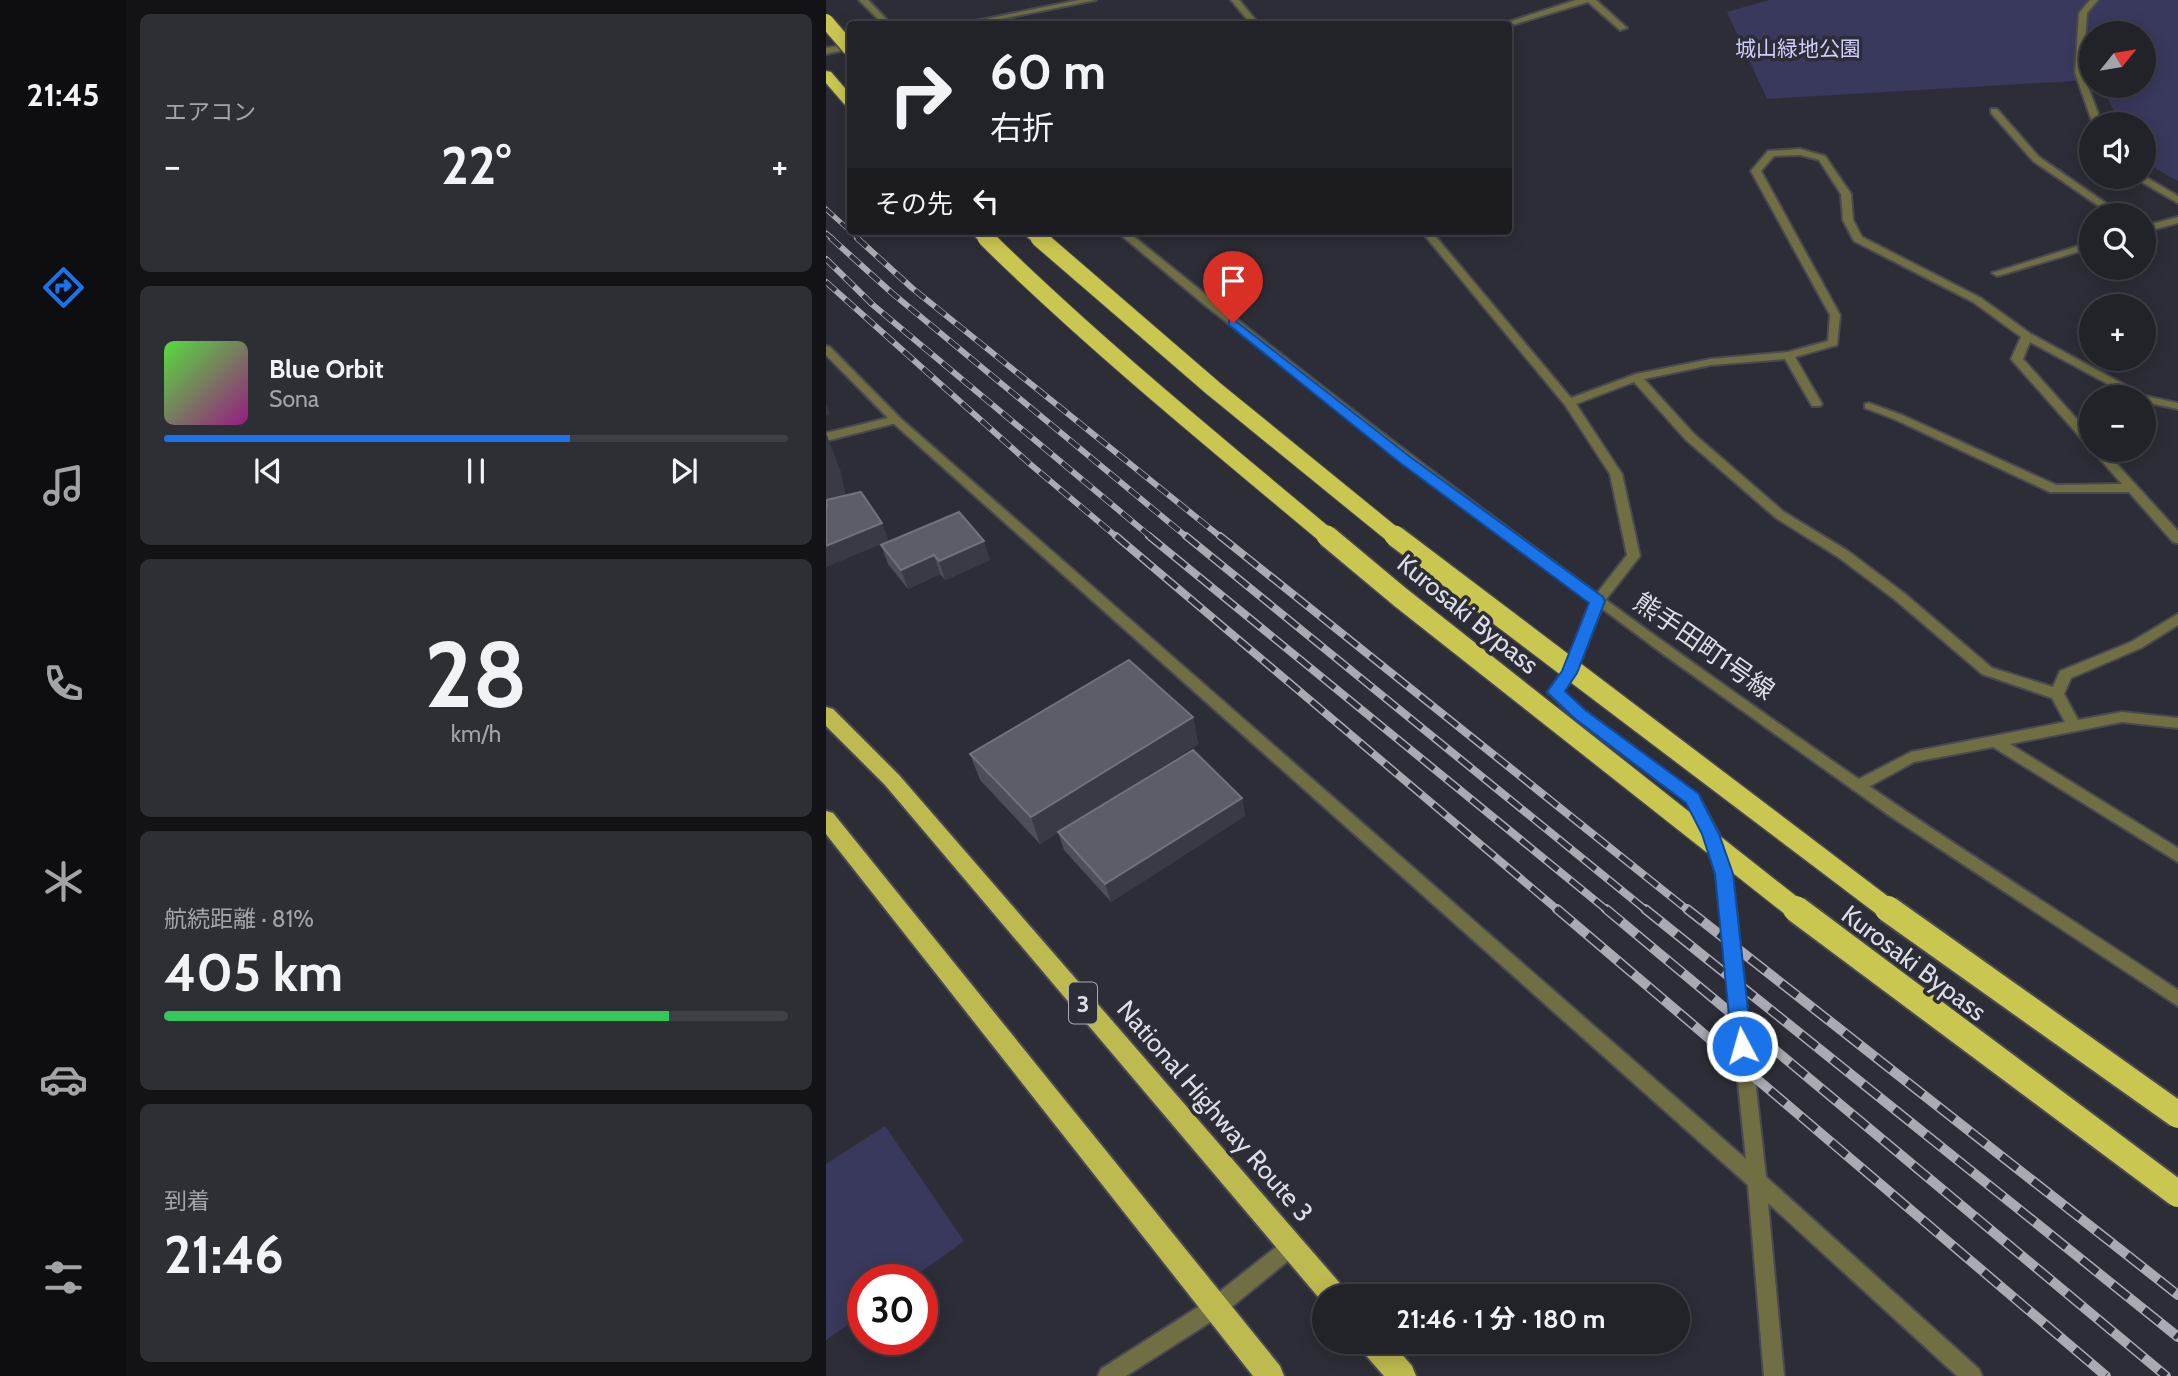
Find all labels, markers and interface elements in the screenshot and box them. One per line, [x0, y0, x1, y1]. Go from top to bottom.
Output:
north arrow [2079, 21, 2156, 98]
map controls [2079, 21, 2156, 462]
park label: 城山緑地公園 [1735, 36, 1861, 61]
text: 60 m [990, 42, 1106, 101]
icon: right [875, 49, 966, 140]
text: 21:45 [27, 75, 99, 114]
text: エアコン [164, 98, 256, 126]
text: 右折 [990, 108, 1054, 147]
button: sound [2079, 112, 2156, 189]
text: 22° [441, 134, 511, 197]
text: − [164, 142, 181, 189]
text: + [771, 142, 788, 189]
icon: left [967, 182, 1005, 220]
text: その先 [875, 188, 953, 220]
button: search [2079, 203, 2156, 280]
pin [1203, 251, 1263, 323]
icon: arrive [1214, 262, 1252, 300]
icon: directions [39, 263, 88, 312]
button: + [2079, 294, 2156, 371]
text: Blue Orbit [269, 353, 384, 385]
text: Sona [269, 385, 319, 413]
button: − [2079, 385, 2156, 462]
icon: previous [249, 452, 287, 490]
icon: pause [457, 452, 495, 490]
icon: next [665, 452, 703, 490]
icon: music [39, 461, 88, 510]
street label: Kurosaki Bypass [1391, 547, 1545, 681]
street label: 熊手田町1号線 [1627, 586, 1781, 706]
text: 28 [424, 619, 528, 730]
icon: phone [39, 659, 88, 708]
text: km/h [451, 720, 501, 748]
icon: climate [39, 857, 88, 906]
street label: Kurosaki Bypass [1835, 898, 1993, 1028]
text: 航続距離 · 81% [164, 905, 314, 933]
text: 405 km [164, 941, 343, 1004]
road number: 3 [1069, 982, 1097, 1023]
street label: National Highway Route 3 [1110, 994, 1320, 1228]
position arrow [1705, 1009, 1779, 1083]
icon: car [39, 1055, 88, 1104]
text: 到着 [164, 1187, 210, 1215]
text: 21:46 [164, 1223, 284, 1286]
icon: filters [39, 1253, 88, 1302]
speed limit sign: 30 [847, 1264, 938, 1355]
text: 21:46 · 1 分 · 180 m [1397, 1303, 1605, 1335]

